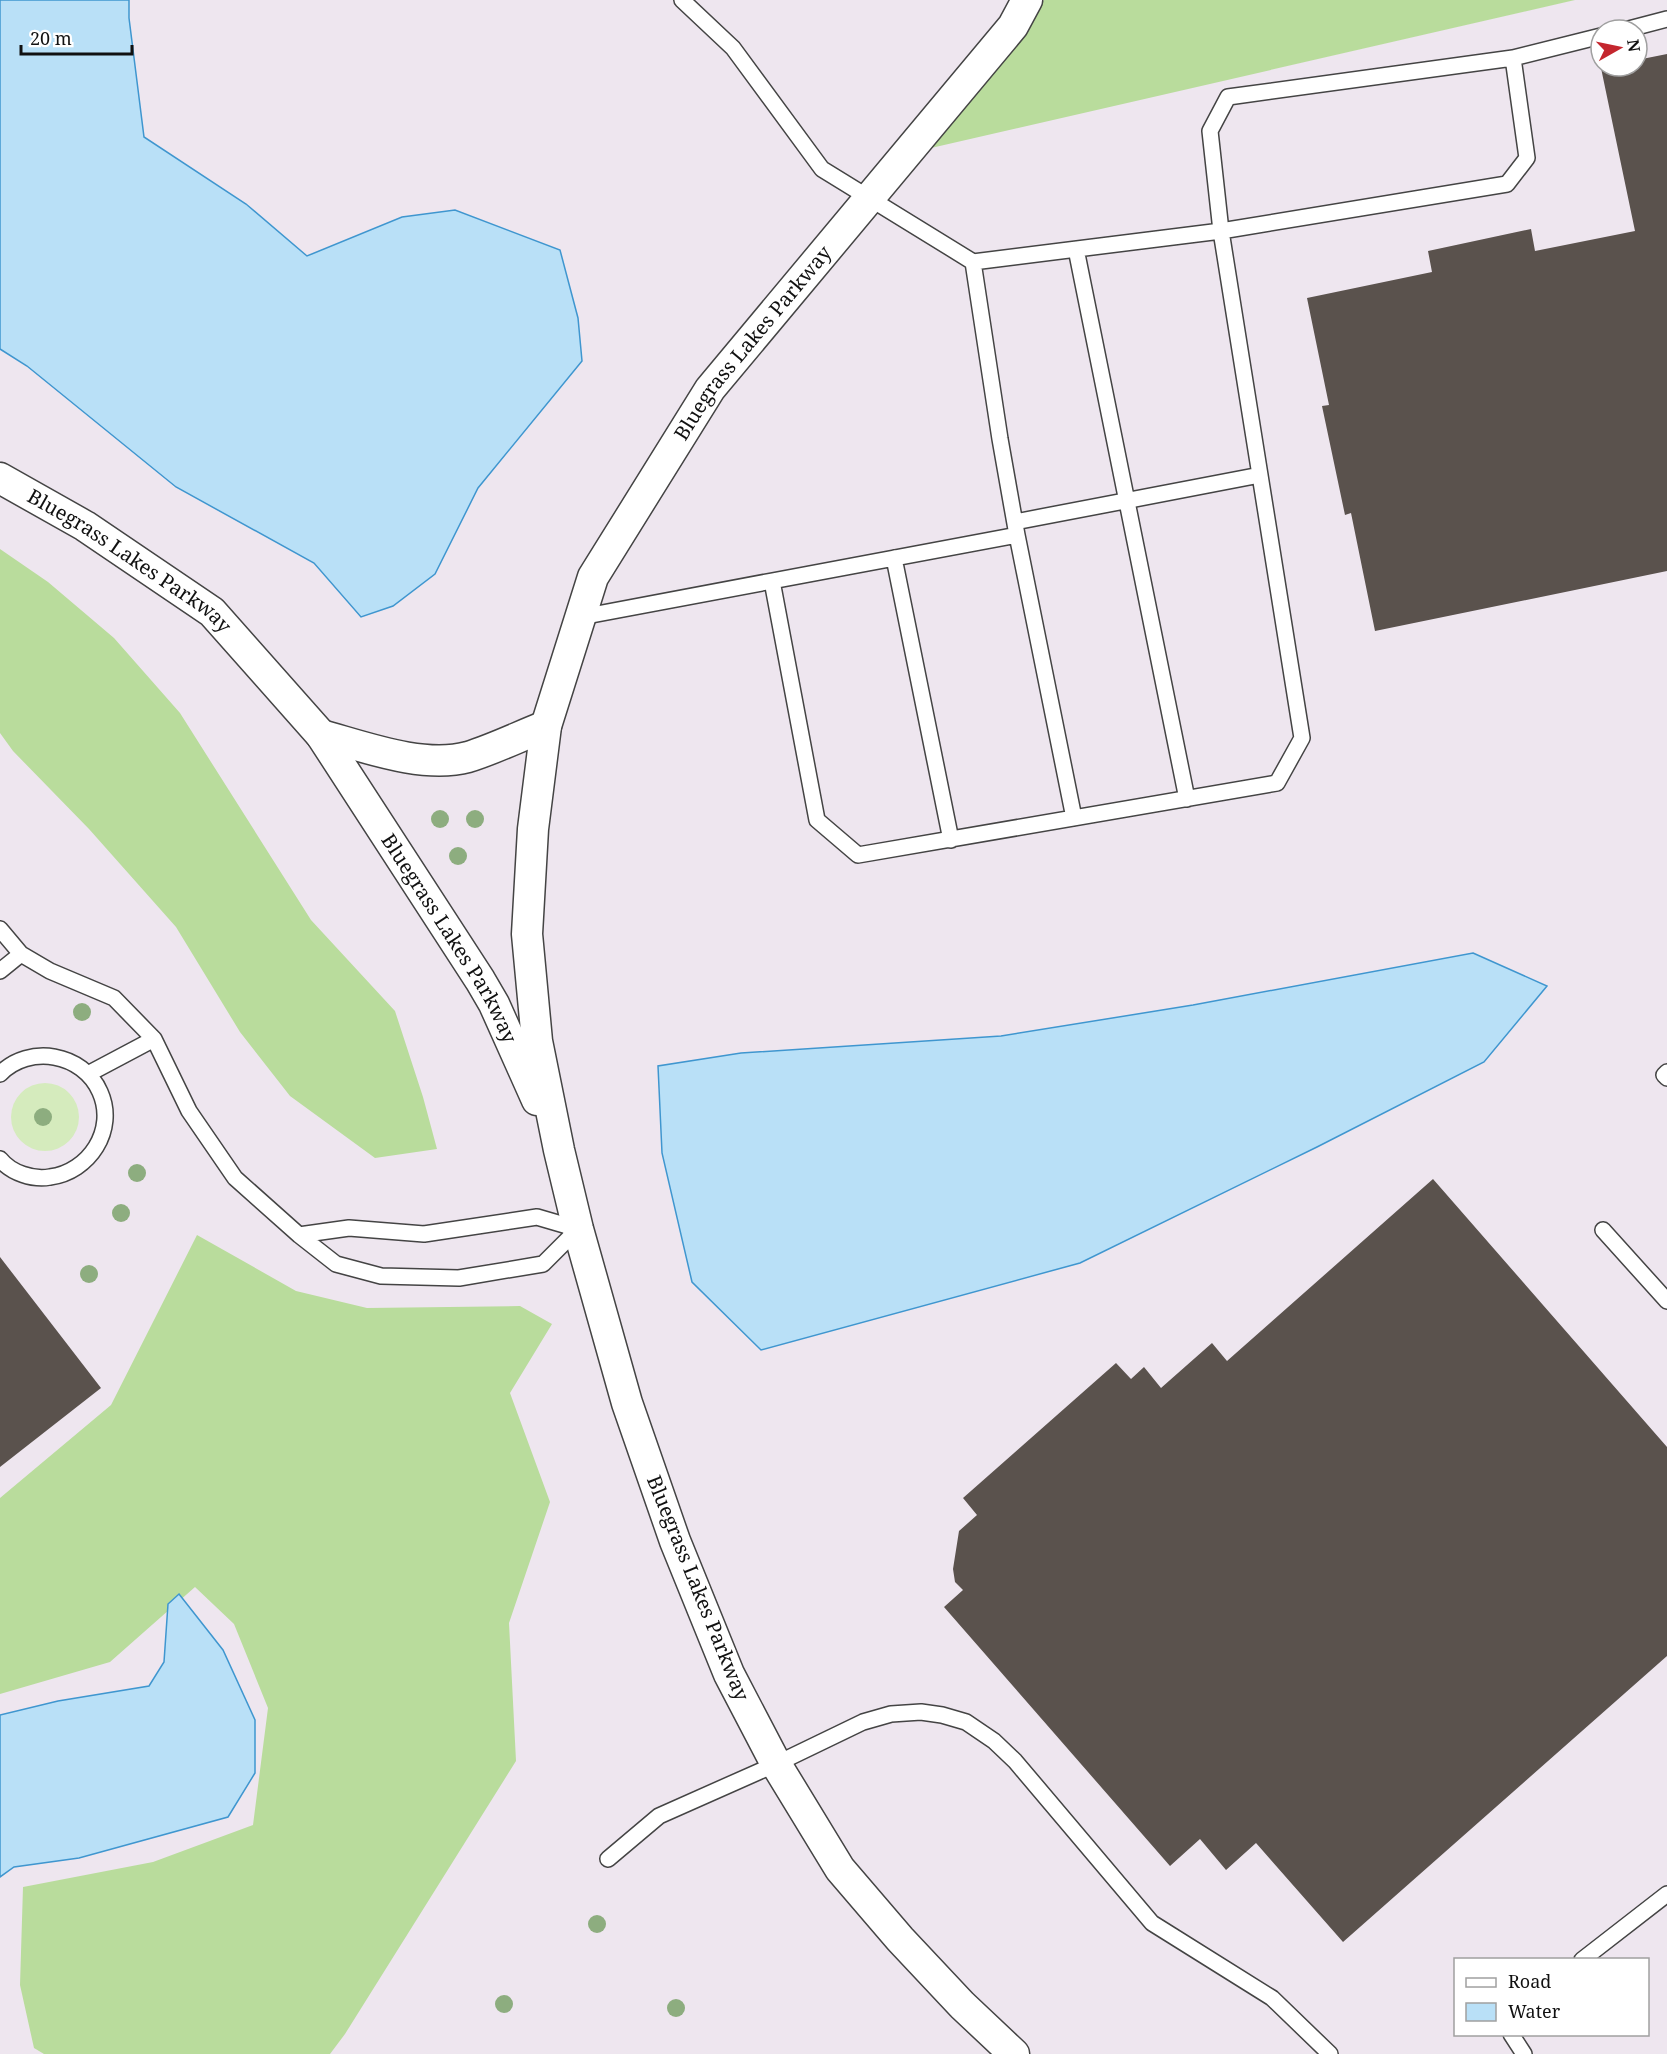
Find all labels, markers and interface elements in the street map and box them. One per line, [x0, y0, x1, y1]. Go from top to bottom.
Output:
scale bar [21, 18, 132, 56]
north arrow [1589, 18, 1649, 78]
text: 20 m [30, 26, 72, 50]
text: N [1622, 38, 1646, 54]
street label: Bluegrass Lakes Parkway [667, 239, 838, 445]
street label: Bluegrass Lakes Parkway [23, 482, 239, 639]
street label: Bluegrass Lakes Parkway [376, 828, 524, 1048]
street label: Bluegrass Lakes Parkway [641, 1471, 756, 1705]
legend [1454, 1958, 1649, 2036]
text: Road [1508, 1969, 1551, 1993]
text: Water [1508, 1999, 1561, 2023]

